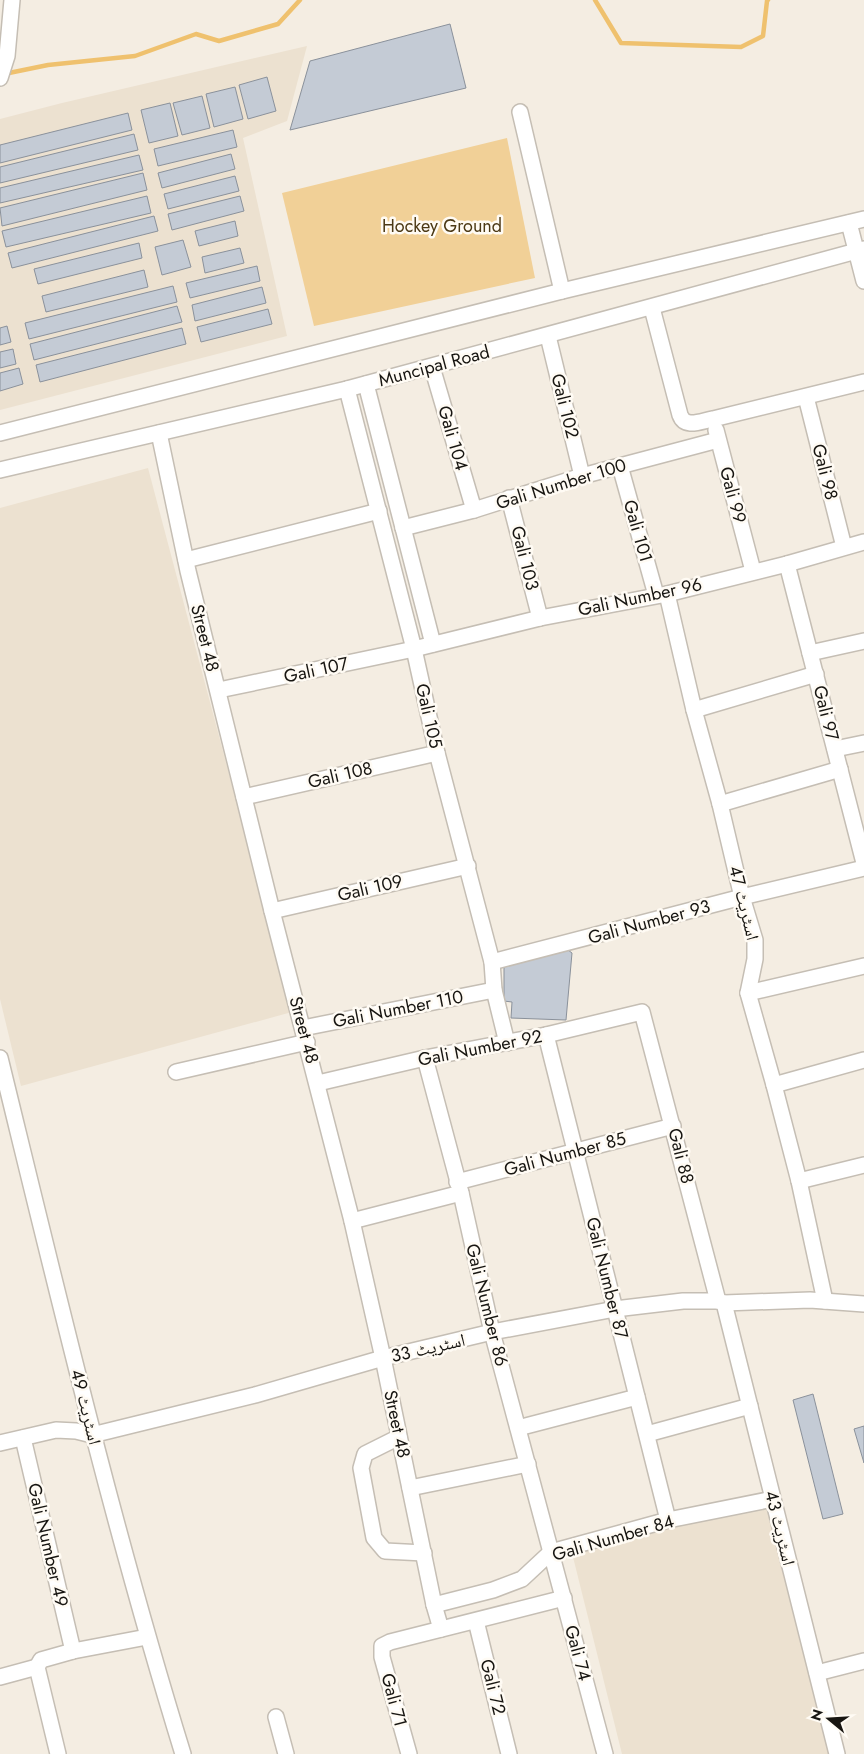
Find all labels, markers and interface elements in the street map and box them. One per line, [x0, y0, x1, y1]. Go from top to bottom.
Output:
park label: Hockey Ground [382, 213, 502, 239]
street label: Muncipal Road [376, 339, 492, 393]
street label: Gali 102 [544, 371, 586, 441]
street label: Gali 104 [431, 403, 475, 473]
street label: Gali 98 [805, 441, 845, 503]
street label: Gali Number 100 [493, 452, 630, 516]
street label: Gali 99 [713, 464, 753, 526]
street label: Gali 101 [617, 497, 659, 565]
street label: Gali 103 [504, 523, 546, 593]
street label: Gali Number 96 [576, 571, 704, 623]
street label: Street 48 [184, 602, 226, 674]
street label: Gali 107 [281, 650, 351, 689]
street label: Gali 105 [409, 681, 449, 751]
street label: Gali 97 [807, 683, 846, 744]
street label: Gali 108 [305, 755, 375, 795]
street label: اسٹریٹ 47 [722, 863, 766, 943]
street label: Gali 109 [335, 868, 405, 908]
street label: Gali Number 93 [585, 893, 713, 951]
street label: Gali Number 110 [331, 984, 466, 1034]
street label: Street 48 [283, 993, 325, 1067]
street label: Gali Number 92 [416, 1023, 544, 1073]
street label: Gali Number 85 [501, 1125, 629, 1183]
street label: Gali 88 [662, 1125, 700, 1187]
street label: Gali Number 87 [579, 1215, 635, 1342]
street label: Gali Number 86 [459, 1241, 515, 1369]
street label: اسٹریٹ 33 [388, 1327, 468, 1369]
street label: اسٹریٹ 49 [64, 1366, 108, 1448]
street label: Street 48 [377, 1388, 417, 1460]
street label: Gali Number 49 [21, 1481, 75, 1609]
street label: اسٹریٹ 43 [758, 1488, 802, 1568]
street label: Gali Number 84 [549, 1508, 677, 1568]
street label: Gali 74 [558, 1622, 598, 1684]
street label: Gali 72 [474, 1656, 512, 1718]
street label: Gali 71 [374, 1670, 414, 1730]
north arrow [804, 1694, 854, 1744]
text: N [805, 1707, 828, 1723]

